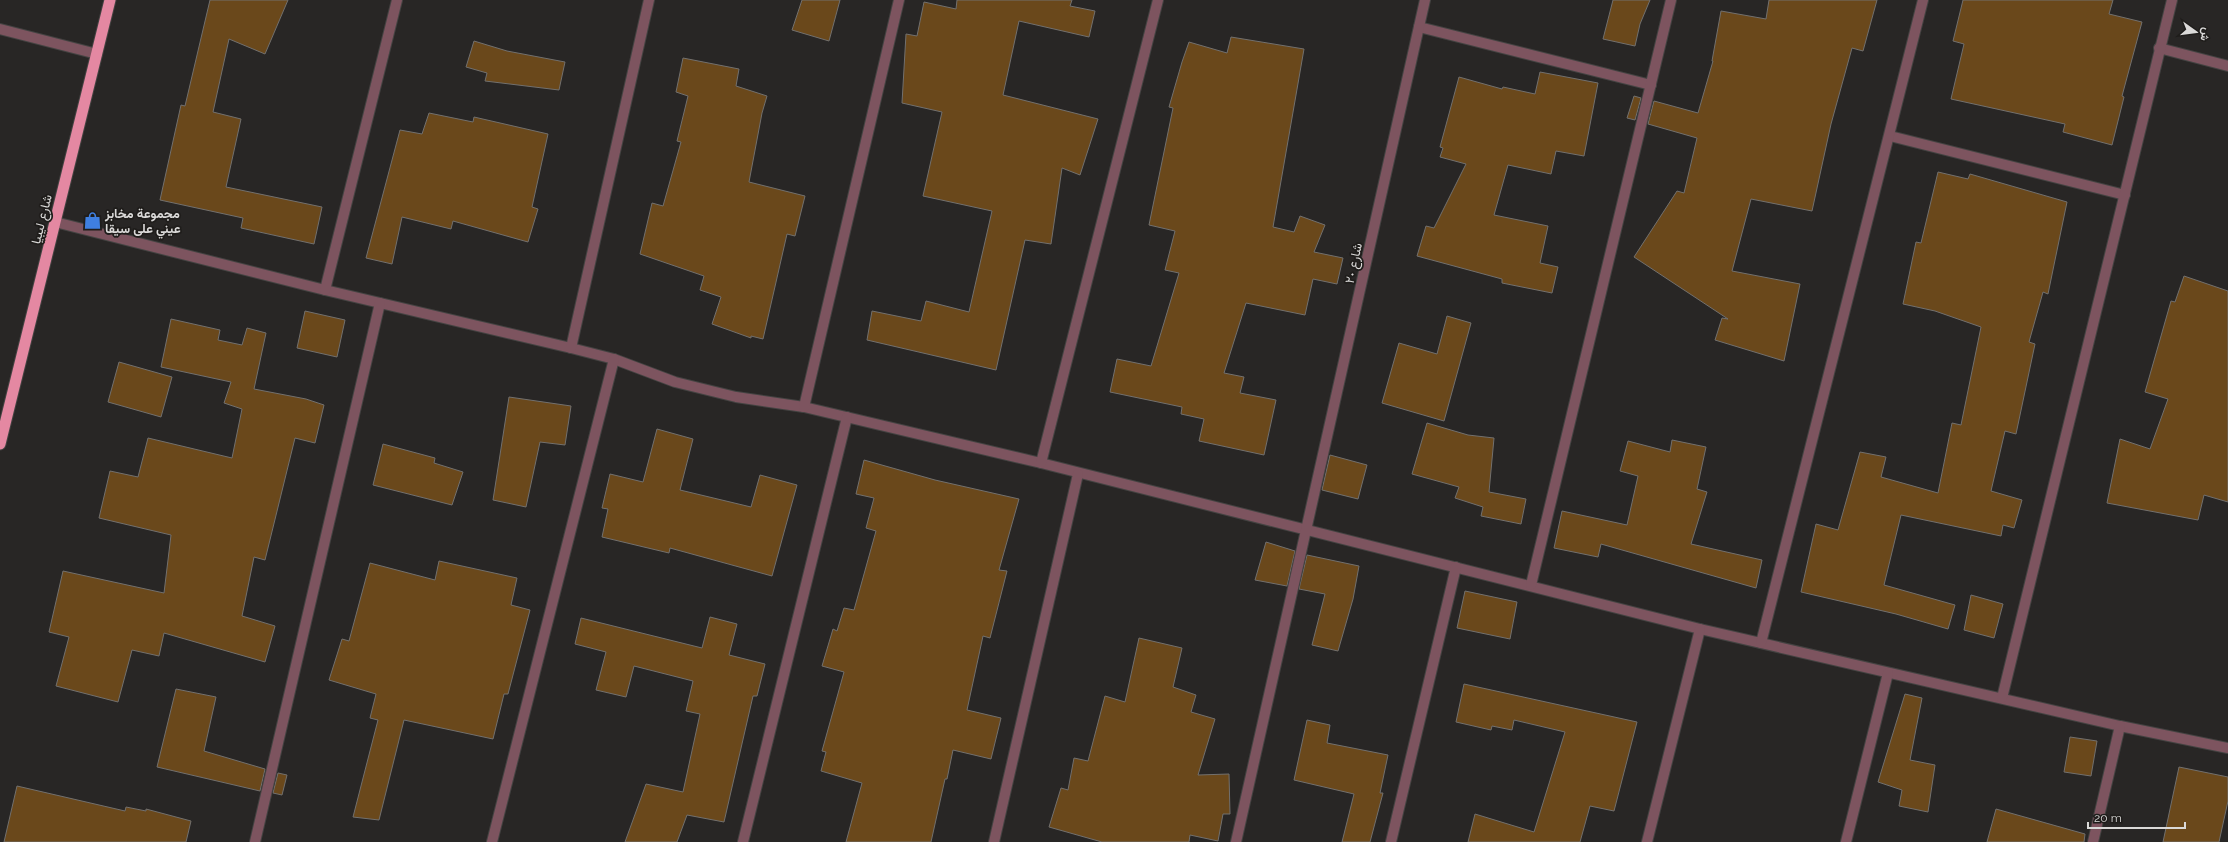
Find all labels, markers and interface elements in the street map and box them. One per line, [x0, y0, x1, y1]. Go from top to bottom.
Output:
north arrow [2176, 12, 2216, 52]
text: ش [2197, 26, 2213, 42]
street label: شارع ليبيا [28, 193, 57, 246]
place label: مجموعة مخابز عيني على سيقا [104, 206, 181, 239]
shop icon: مجموعة مخابز عيني على سيقا [82, 210, 102, 230]
street label: شارع ٢٠ [1342, 241, 1367, 285]
scale bar [2088, 804, 2185, 830]
text: 20 m [2094, 811, 2122, 825]

